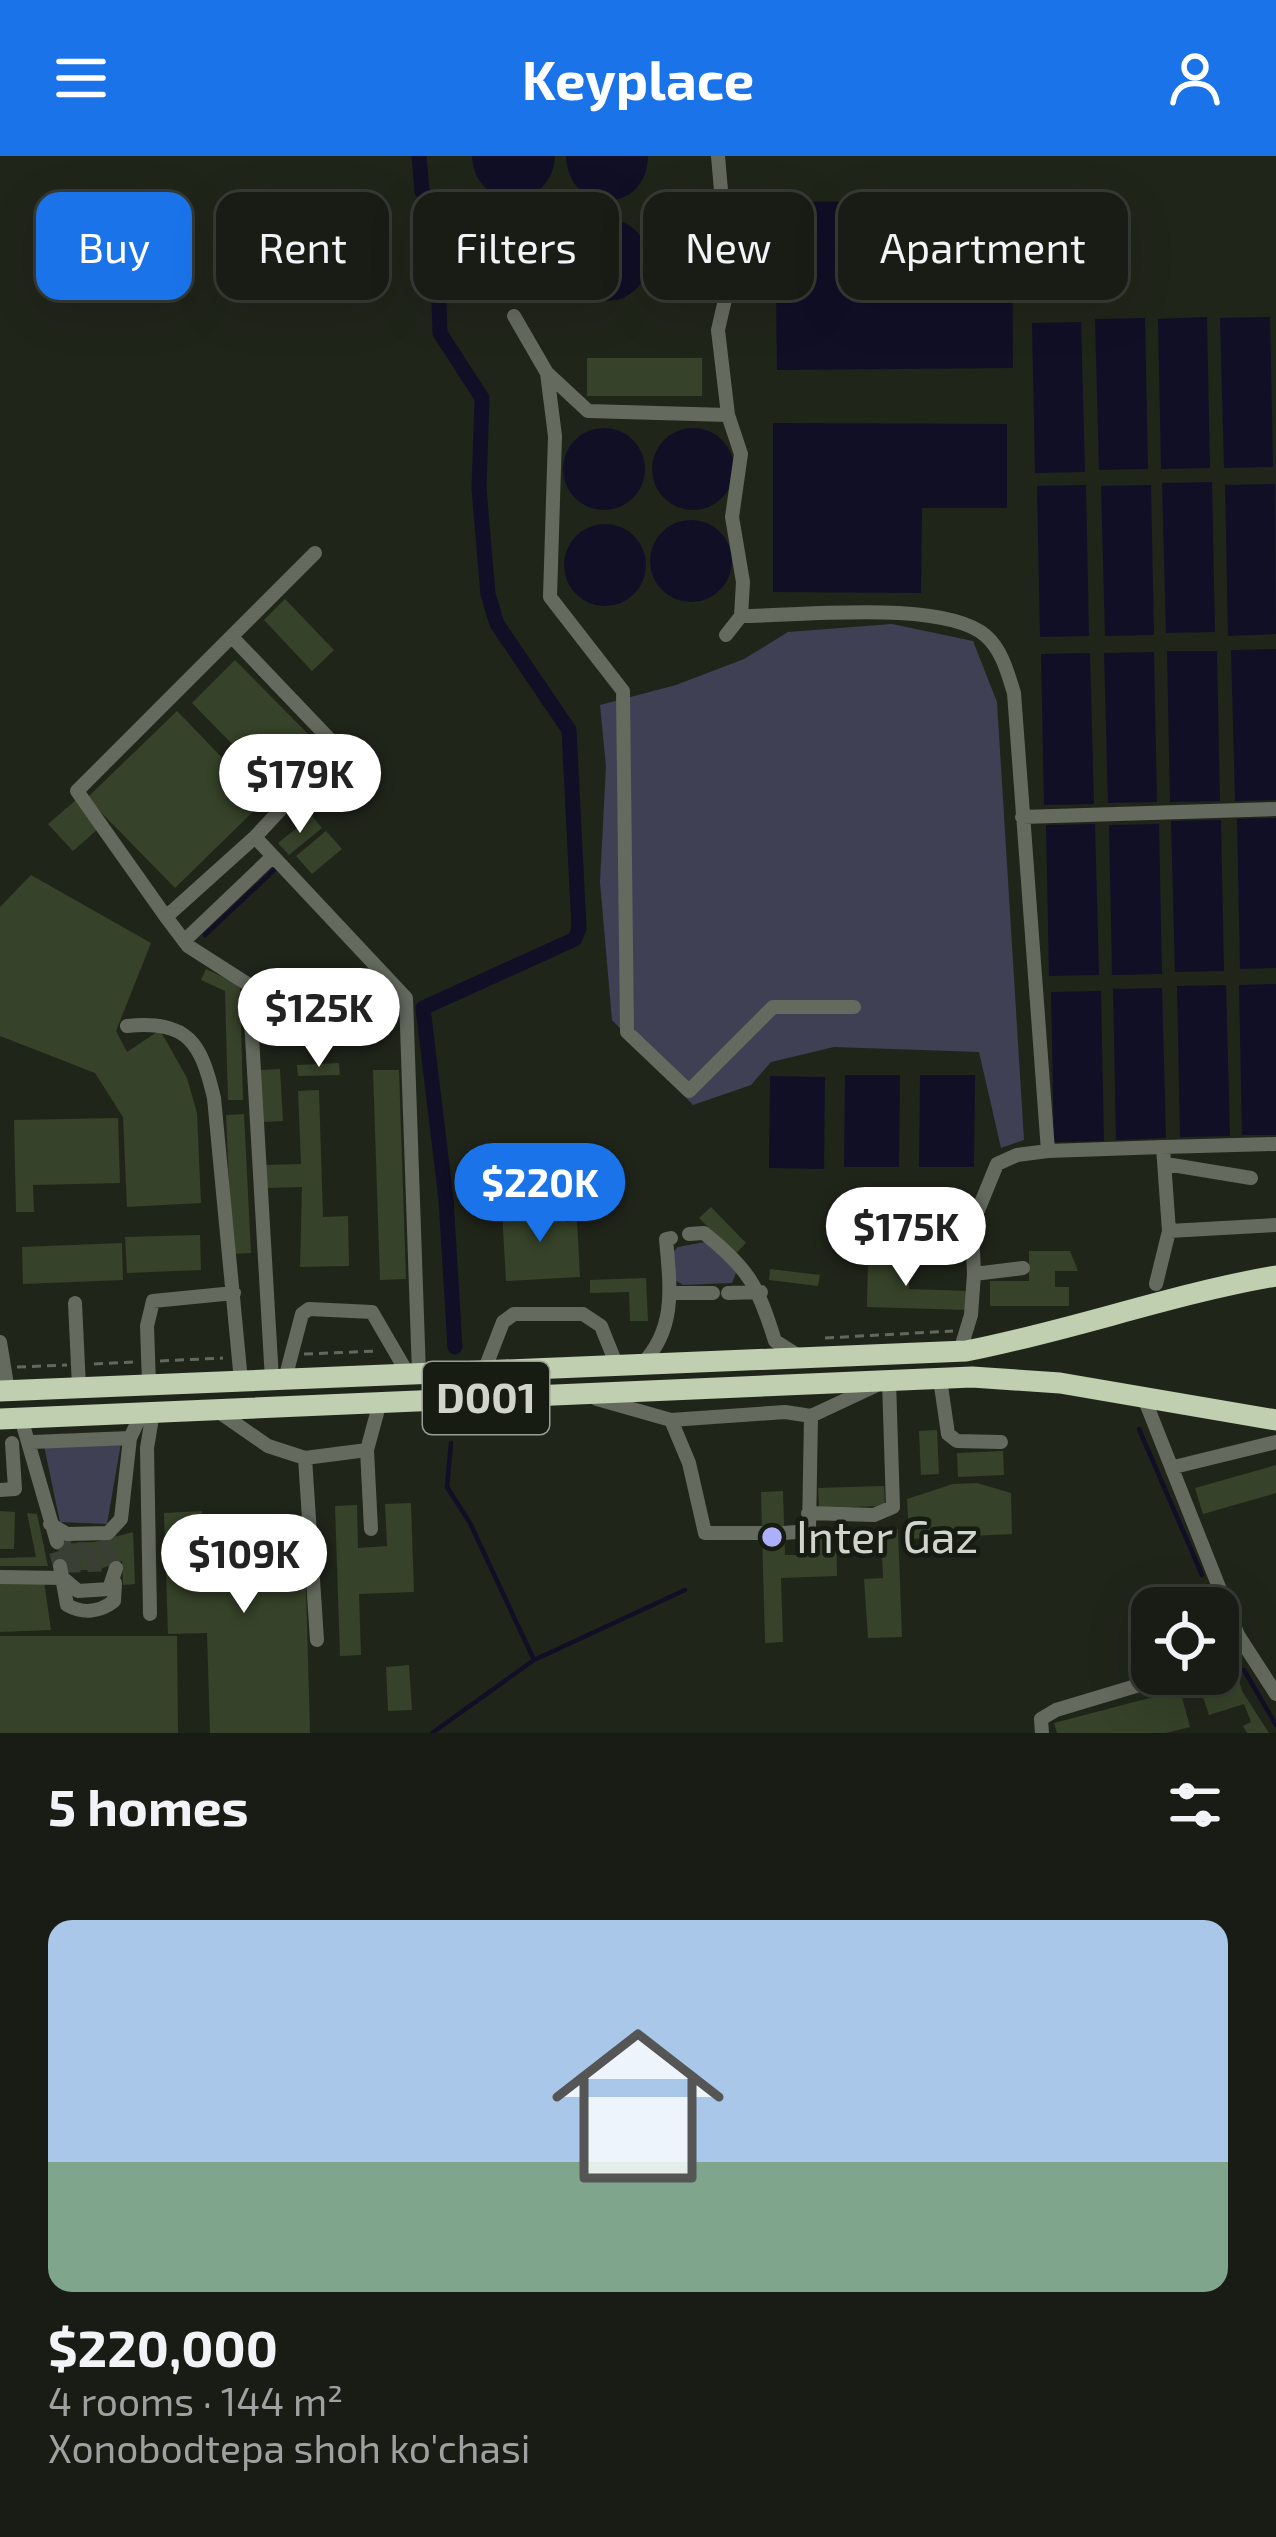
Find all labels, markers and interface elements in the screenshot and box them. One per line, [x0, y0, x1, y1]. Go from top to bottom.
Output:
icon: menu [48, 45, 114, 111]
icon: person [1162, 45, 1228, 111]
text: Keyplace [522, 46, 754, 111]
chip: Buy [36, 192, 192, 300]
chip: Rent [216, 192, 389, 300]
chip: Filters [413, 192, 619, 300]
chip: New [643, 192, 814, 300]
chip: Apartment [838, 192, 1128, 300]
pin: $179K [216, 734, 384, 836]
text: $179K [246, 749, 354, 796]
pin: $125K [235, 968, 403, 1070]
text: $125K [265, 983, 373, 1030]
pin: $220K [456, 1143, 624, 1245]
text: $220K [481, 1158, 599, 1205]
pin: $175K [822, 1187, 990, 1289]
text: $175K [853, 1202, 959, 1249]
road number: D001 [423, 1362, 549, 1434]
place label: Inter Gaz [796, 1508, 978, 1562]
pin: $109K [160, 1514, 328, 1616]
marker: Inter Gaz [759, 1524, 785, 1550]
text: $109K [188, 1529, 300, 1576]
map controls [1131, 1587, 1239, 1695]
button: locate [1131, 1587, 1239, 1695]
icon: filters [1162, 1772, 1228, 1838]
text: 5 homes [48, 1775, 249, 1836]
icon: home [530, 1998, 746, 2214]
text: $220,000 [48, 2316, 278, 2377]
text: 4 rooms · 144 m² [48, 2377, 343, 2424]
text: Xonobodtepa shoh ko'chasi [48, 2424, 530, 2471]

